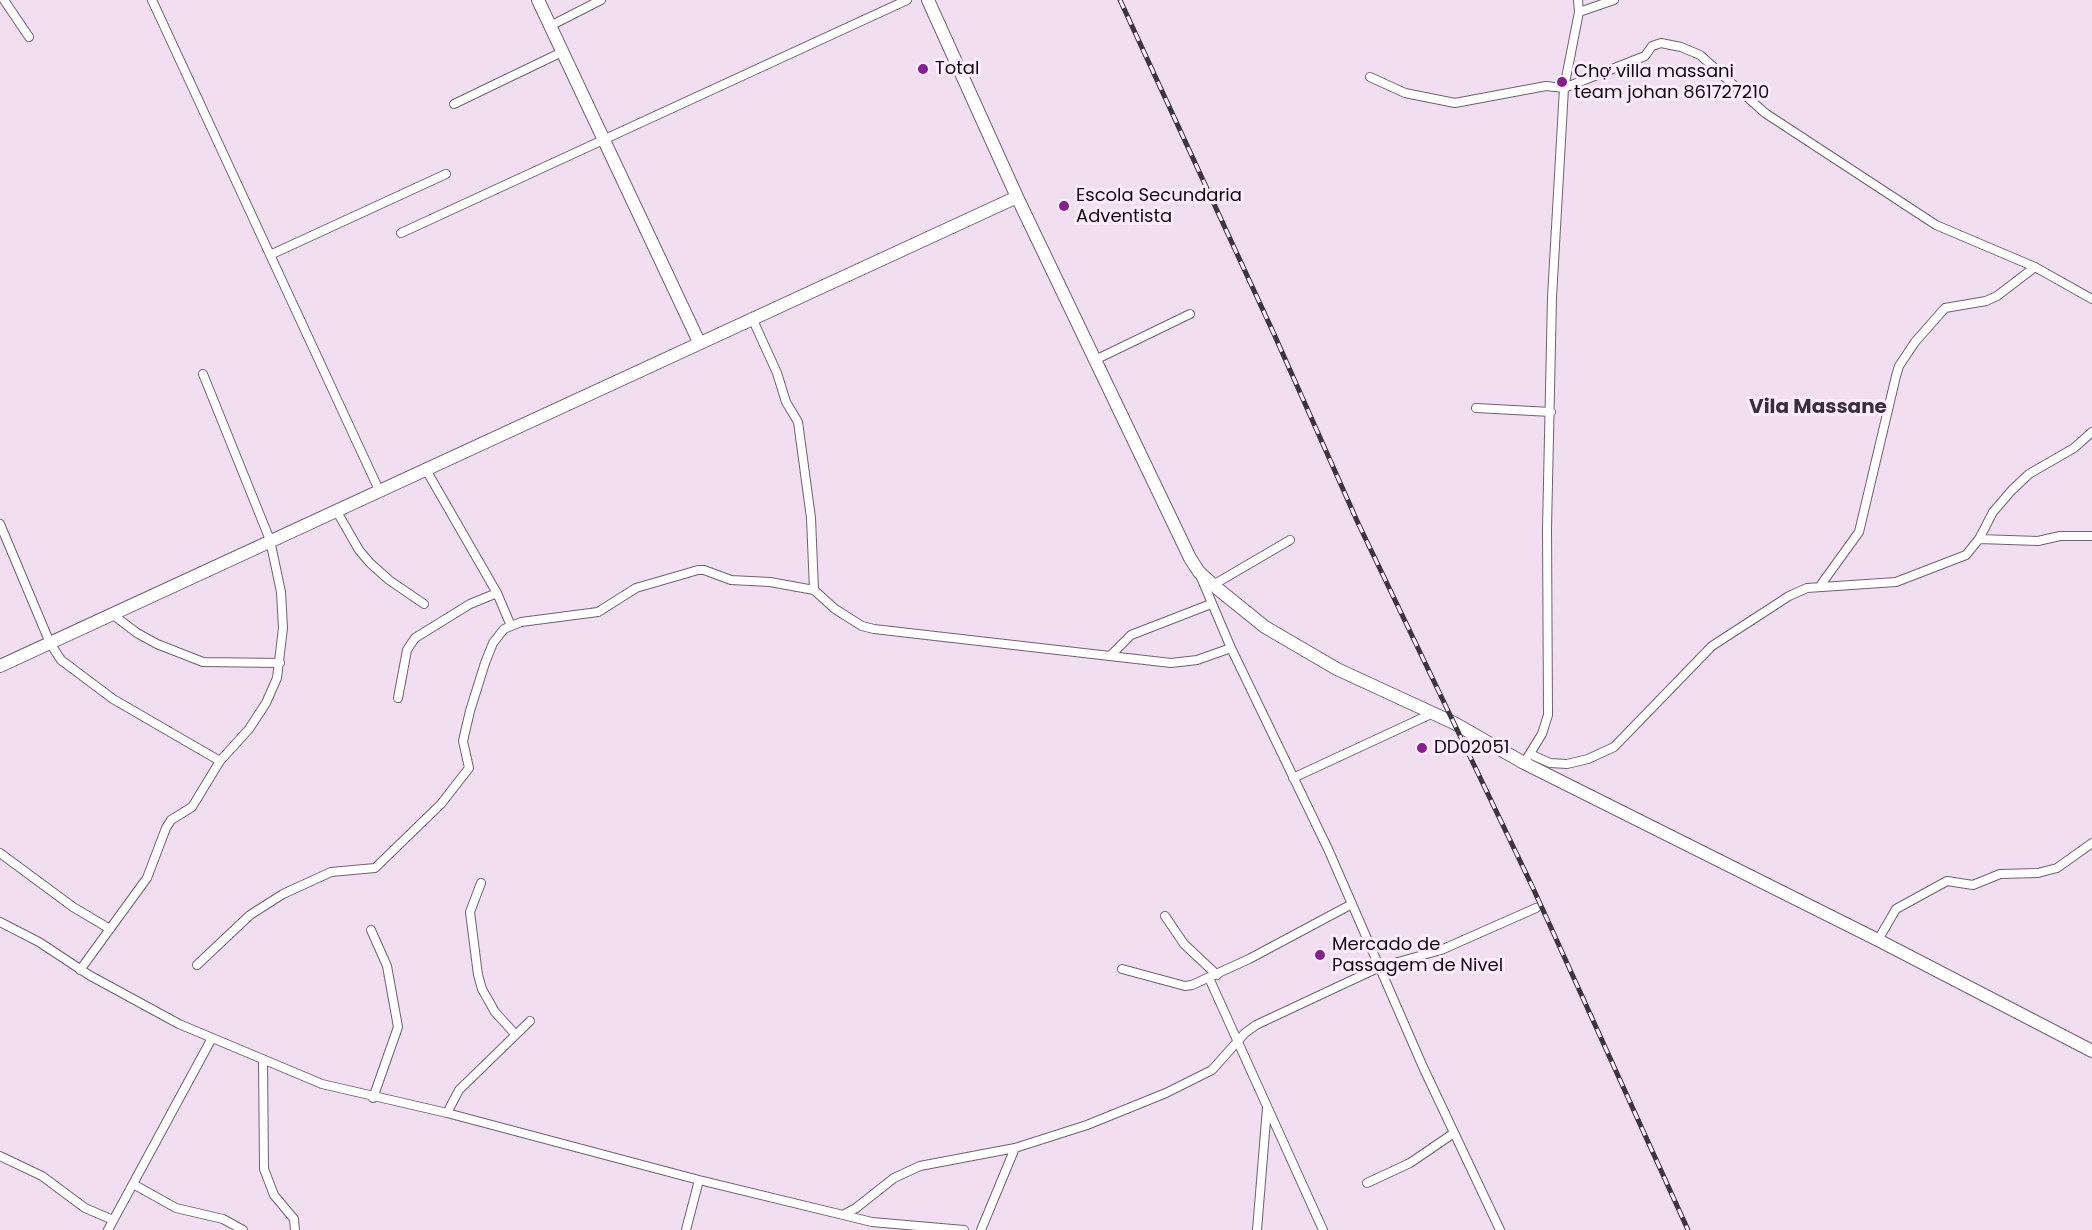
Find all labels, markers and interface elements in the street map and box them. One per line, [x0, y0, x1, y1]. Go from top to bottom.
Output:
place label: Total [935, 58, 979, 80]
place label: Chợ villa massani team johan 861727210 [1574, 61, 1769, 104]
marker: Total [916, 62, 930, 76]
marker: Chợ villa massani team johan 861727210 [1555, 75, 1569, 89]
place label: Escola Secundaria Adventista [1076, 185, 1242, 228]
marker: Escola Secundaria Adventista [1057, 199, 1071, 213]
district label: Vila Massane [1749, 396, 1887, 420]
place label: DD02051 [1434, 737, 1509, 759]
marker: DD02051 [1415, 741, 1429, 755]
place label: Mercado de Passagem de Nivel [1332, 934, 1503, 976]
marker: Mercado de Passagem de Nivel [1313, 948, 1327, 962]

